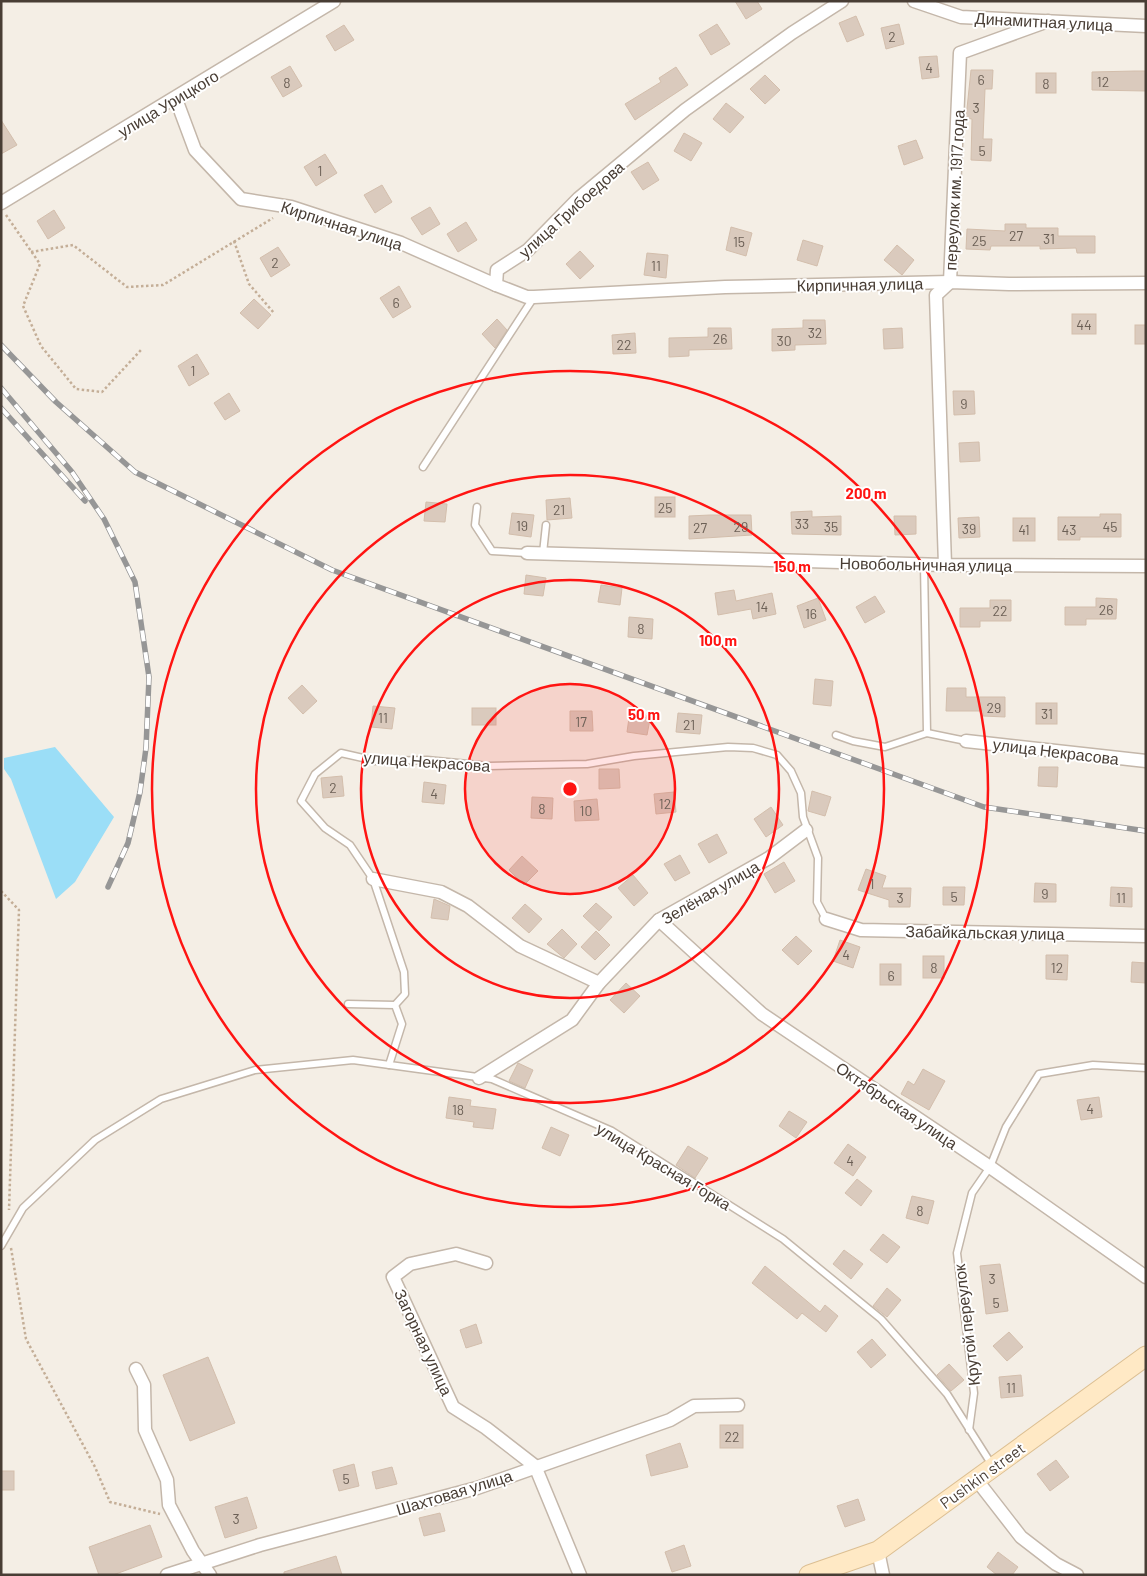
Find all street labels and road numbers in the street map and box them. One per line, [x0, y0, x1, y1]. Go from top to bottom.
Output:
street label: Динамитная улица [974, 8, 1114, 34]
street label: улица Урицкого [114, 65, 222, 141]
street label: переулок им. 1917 года [940, 109, 968, 271]
street label: улица Грибоедова [515, 157, 628, 261]
street label: Кирпичная улица [279, 196, 405, 254]
street label: Кирпичная улица [797, 273, 924, 295]
street label: Новобольничная улица [839, 553, 1013, 575]
street label: улица Некрасова [992, 734, 1120, 768]
street label: улица Некрасова [363, 747, 491, 775]
street label: Зелёная улица [658, 856, 762, 928]
street label: Забайкальская улица [905, 921, 1065, 943]
street label: Октябрьская улица [833, 1057, 961, 1153]
street label: улица Красная Горка [593, 1118, 735, 1214]
street label: Крутой переулок [949, 1262, 983, 1387]
street label: Загорная улица [391, 1286, 457, 1398]
street label: Pushkin street [936, 1438, 1028, 1512]
street label: Шахтовая улица [394, 1465, 514, 1519]

